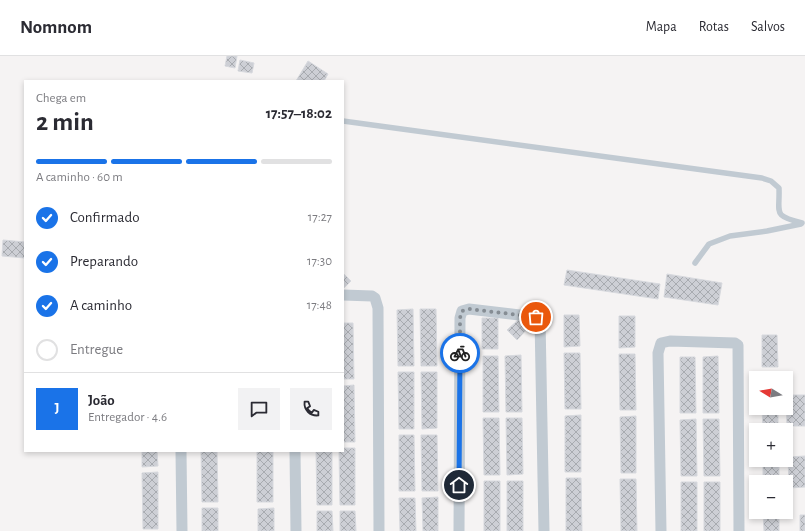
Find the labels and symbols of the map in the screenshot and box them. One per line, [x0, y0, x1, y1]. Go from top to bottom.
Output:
pin [519, 300, 553, 334]
courier [440, 333, 480, 373]
north arrow [749, 371, 793, 415]
pin [442, 468, 476, 502]

